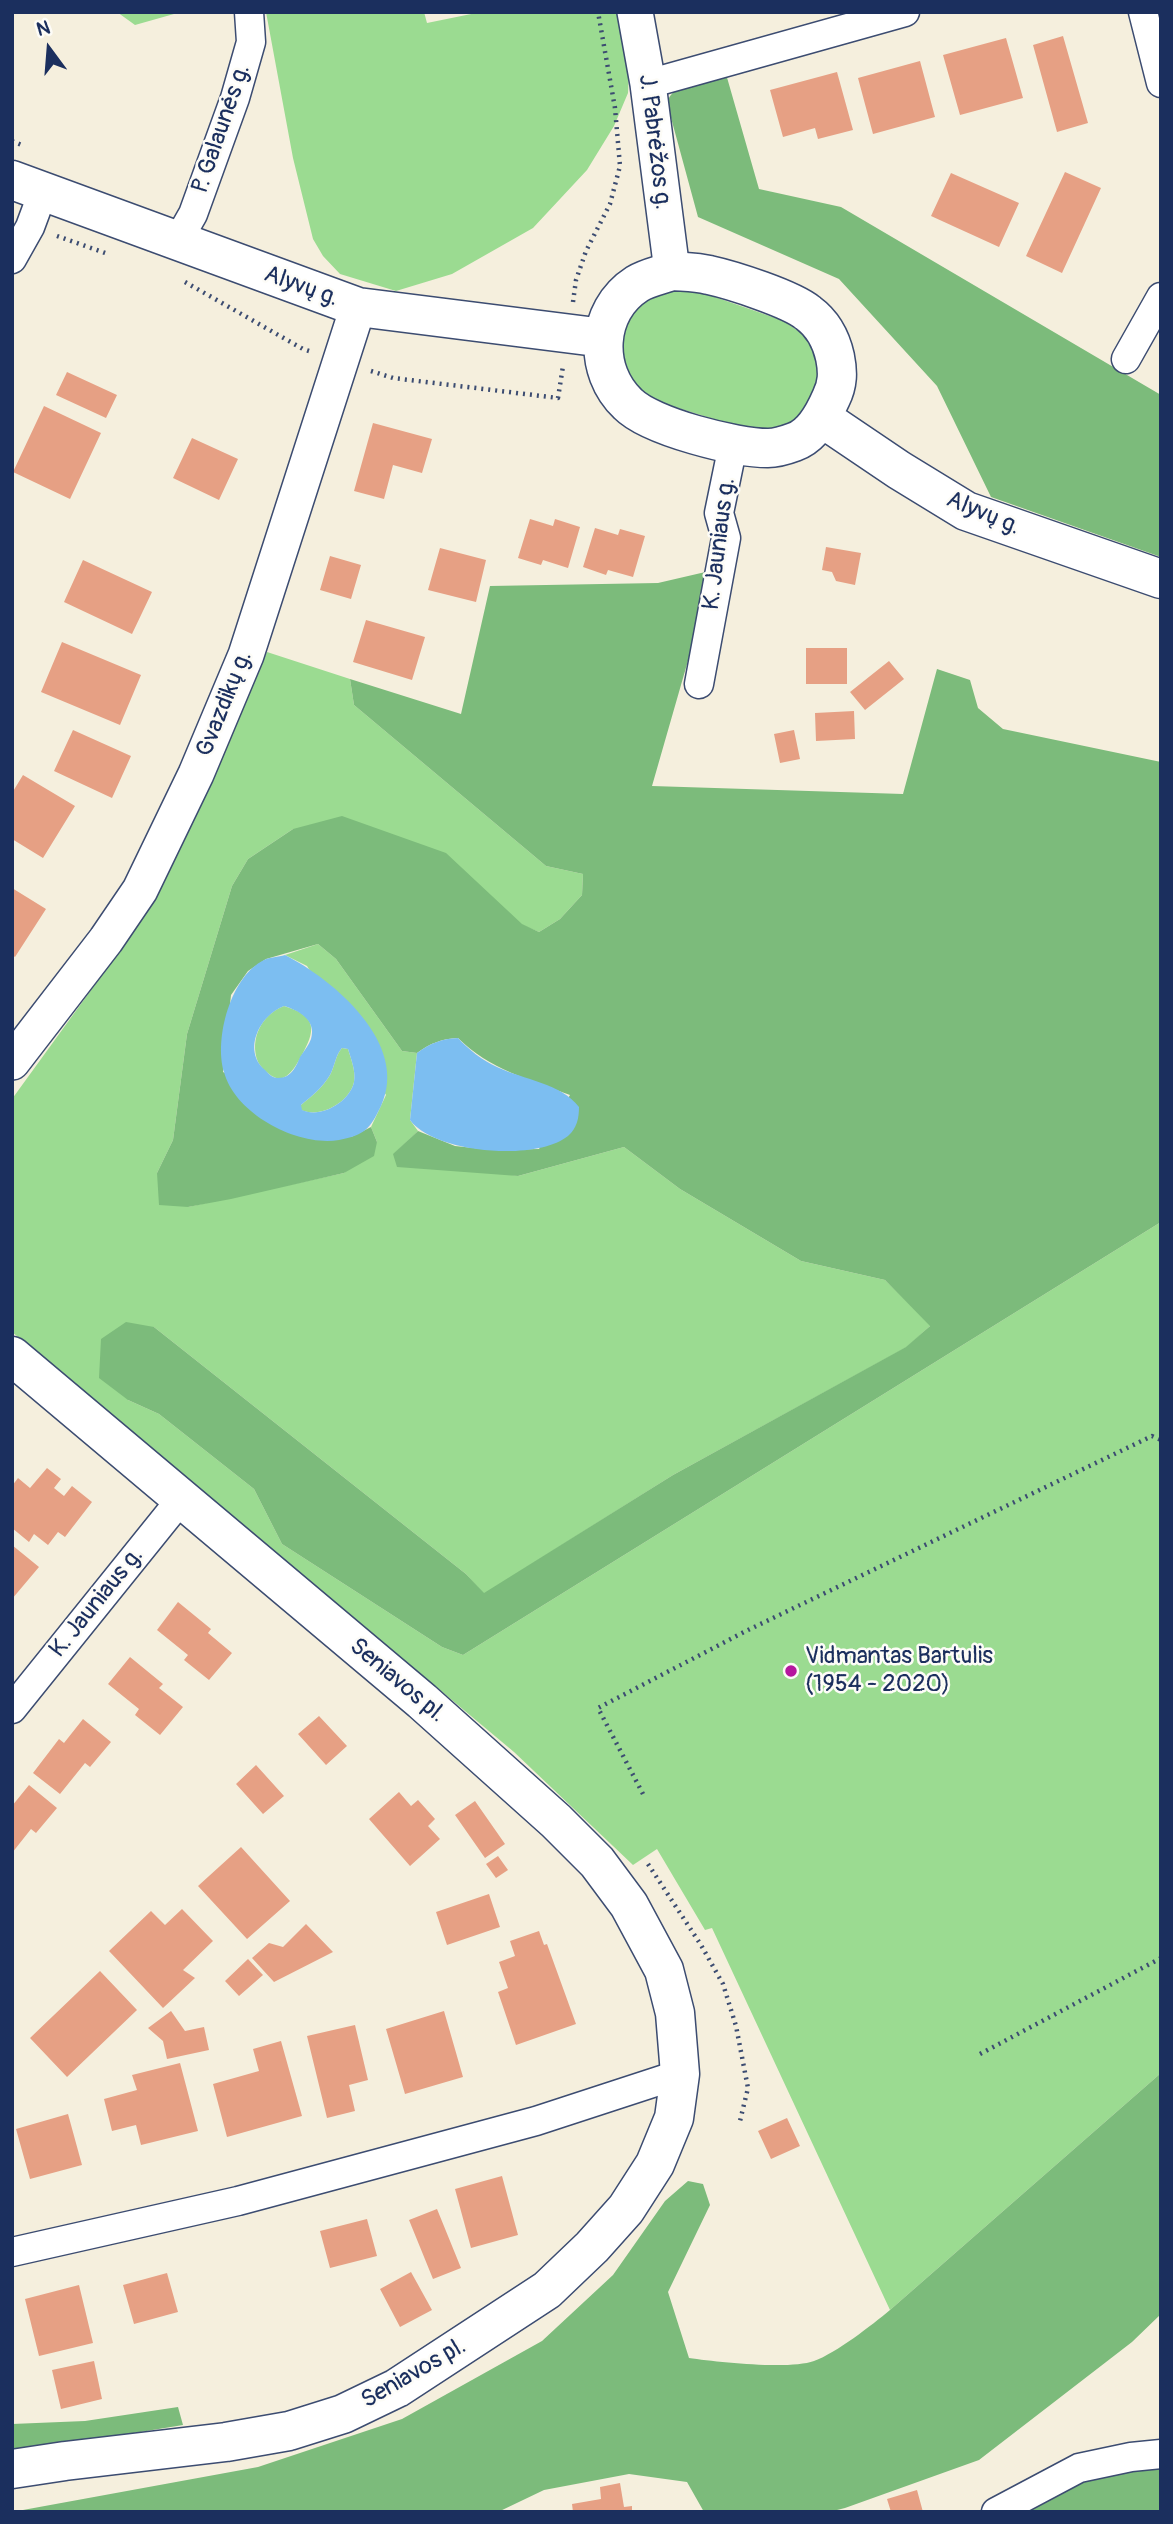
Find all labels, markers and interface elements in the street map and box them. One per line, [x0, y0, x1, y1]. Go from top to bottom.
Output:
north arrow [14, 14, 84, 84]
text: N [34, 16, 53, 42]
street label: P. Galaunės g. [187, 61, 257, 197]
street label: J. Pabrėžos g. [631, 73, 677, 211]
street label: Alyvų g. [260, 260, 342, 314]
street label: K. Jauniaus g. [698, 476, 742, 612]
street label: Alyvų g. [942, 486, 1024, 542]
street label: Gvazdikų g. [191, 647, 259, 761]
street label: K. Jauniaus g. [44, 1542, 150, 1664]
street label: Seniavos pl. [343, 1633, 451, 1729]
place label: Vidmantas Bartulis (1954 - 2020) [805, 1643, 993, 1699]
marker: Vidmantas Bartulis (1954 - 2020) [783, 1663, 799, 1679]
street label: Seniavos pl. [356, 2332, 472, 2416]

